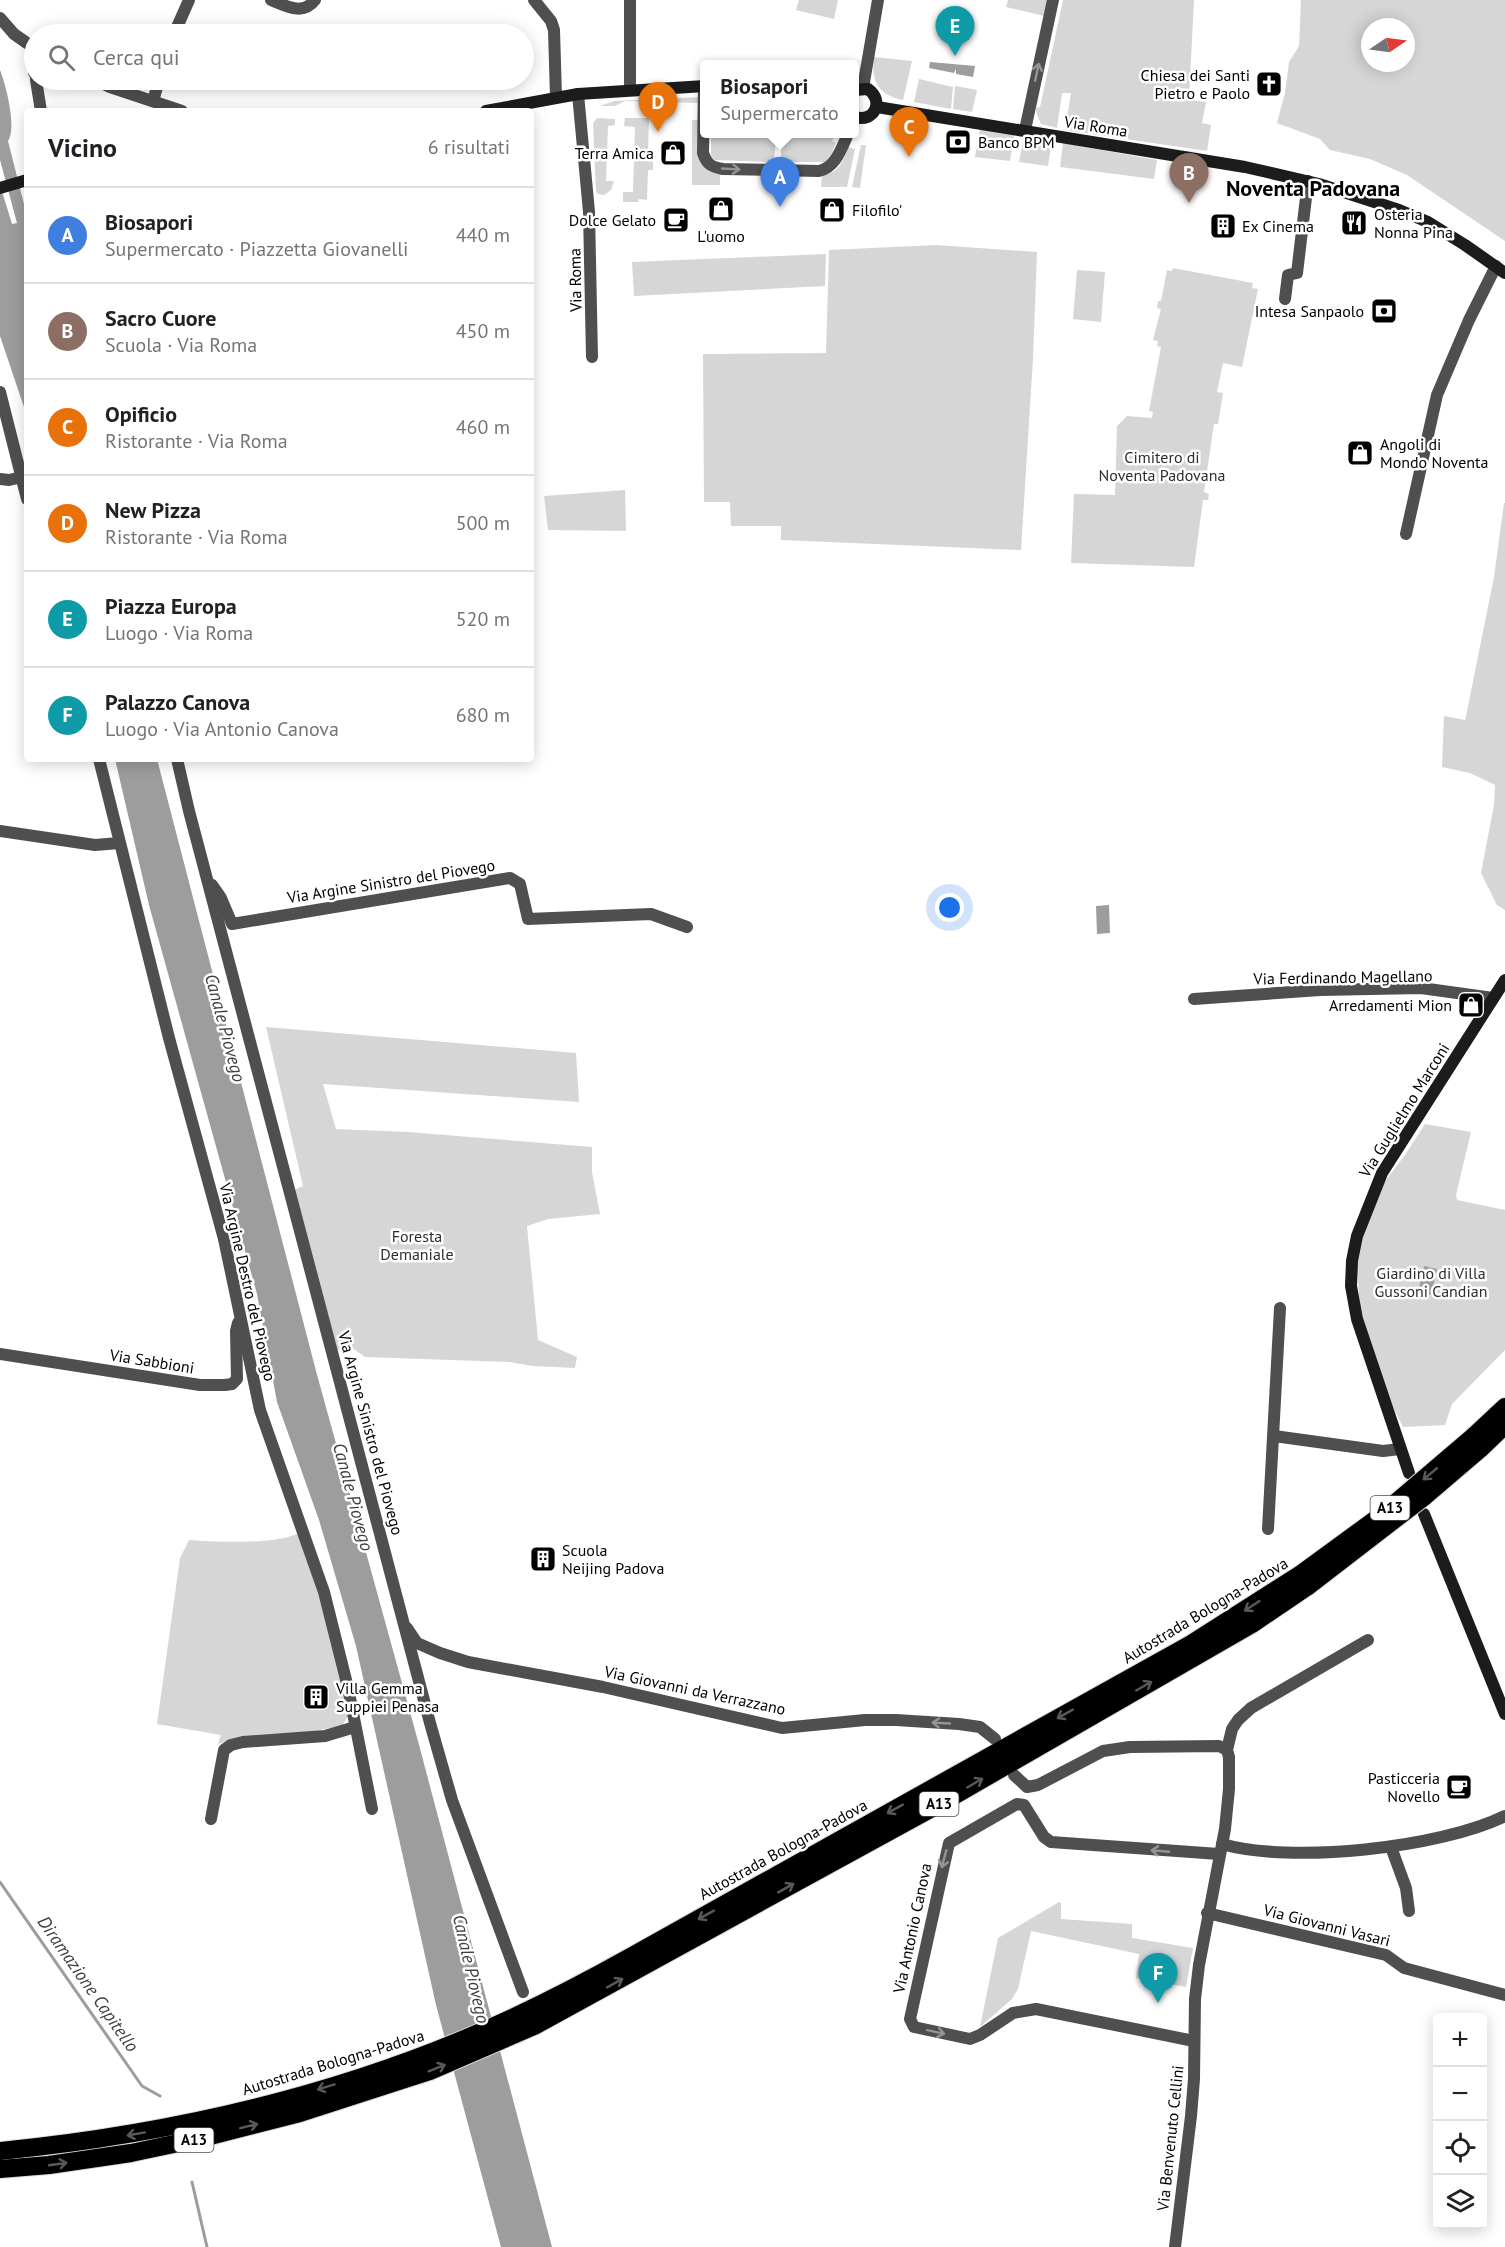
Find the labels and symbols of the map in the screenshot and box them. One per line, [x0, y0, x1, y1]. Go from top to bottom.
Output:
pin: E [936, 7, 974, 56]
north arrow [1361, 18, 1415, 72]
one-way arrow [1032, 63, 1044, 82]
place label: Chiesa dei Santi Pietro e Paolo [1141, 65, 1250, 103]
church icon: Chiesa dei Santi Pietro e Paolo [1254, 69, 1284, 99]
pin: D [638, 82, 678, 132]
pin: C [890, 108, 928, 157]
street label: Via Roma [1062, 111, 1129, 141]
bank icon: Banco BPM [943, 127, 973, 157]
place label: Banco BPM [978, 132, 1055, 152]
shop icon: Terra Amica [658, 138, 688, 168]
place label: Terra Amica [575, 143, 654, 163]
pin: B [1170, 154, 1208, 203]
pin: A [760, 158, 800, 207]
one-way arrow [721, 163, 741, 175]
district label: Noventa Padovana [1226, 174, 1400, 202]
shop icon: L'uomo [706, 194, 736, 224]
shop icon: Filofilo' [817, 195, 847, 225]
place label: Filofilo' [852, 200, 902, 220]
place label: Osteria Nonna Pina [1374, 204, 1453, 242]
cafe icon: Dolce Gelato [661, 205, 691, 235]
restaurant icon: Osteria Nonna Pina [1339, 208, 1369, 238]
place label: Dolce Gelato [569, 210, 656, 230]
building icon: Ex Cinema [1208, 211, 1238, 241]
place label: Ex Cinema [1242, 216, 1314, 236]
place label: L'uomo [697, 226, 745, 246]
street label: Via Roma [564, 248, 586, 313]
bank icon: Intesa Sanpaolo [1369, 296, 1399, 326]
place label: Intesa Sanpaolo [1255, 301, 1364, 321]
place label: Angoli di Mondo Noventa [1380, 434, 1488, 472]
shop icon: Angoli di Mondo Noventa [1345, 438, 1375, 468]
park label: Cimitero di Noventa Padovana [1099, 447, 1225, 485]
street label: Via Argine Sinistro del Piovego [285, 855, 496, 907]
your location [935, 893, 964, 922]
street label: Via Ferdinando Magellano [1252, 965, 1433, 989]
water label: Canale Piovego [200, 971, 251, 1084]
shop icon: Arredamenti Mion [1456, 990, 1486, 1020]
place label: Arredamenti Mion [1329, 995, 1452, 1015]
street label: Via Guglielmo Marconi [1354, 1039, 1453, 1182]
street label: Via Argine Destro del Piovego [215, 1180, 281, 1383]
park label: Foresta Demaniale [380, 1226, 454, 1264]
park label: Giardino di Villa Gussoni Candian [1375, 1263, 1487, 1301]
street label: Via Argine Sinistro del Piovego [334, 1328, 408, 1537]
street label: Via Sabbioni [107, 1344, 196, 1378]
water label: Canale Piovego [328, 1440, 379, 1553]
one-way arrow [1423, 1467, 1438, 1481]
road number: A13 [1370, 1496, 1410, 1520]
place label: Scuola Neijing Padova [562, 1540, 664, 1578]
building icon: Scuola Neijing Padova [528, 1544, 558, 1574]
street label: Autostrada Bologna-Padova [1119, 1553, 1291, 1667]
one-way arrow [1244, 1601, 1261, 1613]
street label: Via Giovanni da Verrazzano [602, 1661, 787, 1719]
place label: Villa Gemma Suppiei Penasa [335, 1678, 439, 1716]
one-way arrow [1135, 1680, 1152, 1692]
building icon: Villa Gemma Suppiei Penasa [301, 1682, 331, 1712]
one-way arrow [1057, 1708, 1074, 1720]
one-way arrow [932, 1717, 952, 1728]
place label: Pasticceria Novello [1368, 1768, 1440, 1806]
cafe icon: Pasticceria Novello [1444, 1772, 1474, 1802]
one-way arrow [966, 1777, 983, 1789]
road number: A13 [920, 1792, 958, 1816]
street label: Autostrada Bologna-Padova [695, 1794, 871, 1904]
one-way arrow [887, 1803, 904, 1815]
one-way arrow [1151, 1845, 1171, 1856]
one-way arrow [938, 1849, 949, 1868]
street label: Via Antonio Canova [888, 1861, 936, 1996]
one-way arrow [777, 1882, 794, 1894]
street label: Via Giovanni Vasari [1261, 1899, 1392, 1950]
one-way arrow [698, 1909, 715, 1921]
water label: Diramazione Capitello [33, 1911, 144, 2056]
water label: Canale Piovego [448, 1912, 495, 2026]
pin: F [1138, 1954, 1178, 2003]
one-way arrow [606, 1976, 623, 1988]
street label: Autostrada Bologna-Padova [240, 2025, 426, 2099]
one-way arrow [926, 2026, 945, 2038]
one-way arrow [427, 2062, 446, 2073]
street label: Via Benvenuto Cellini [1152, 2064, 1188, 2213]
one-way arrow [317, 2082, 336, 2093]
one-way arrow [240, 2120, 259, 2132]
one-way arrow [127, 2128, 147, 2139]
road number: A13 [174, 2128, 214, 2152]
one-way arrow [48, 2158, 68, 2169]

